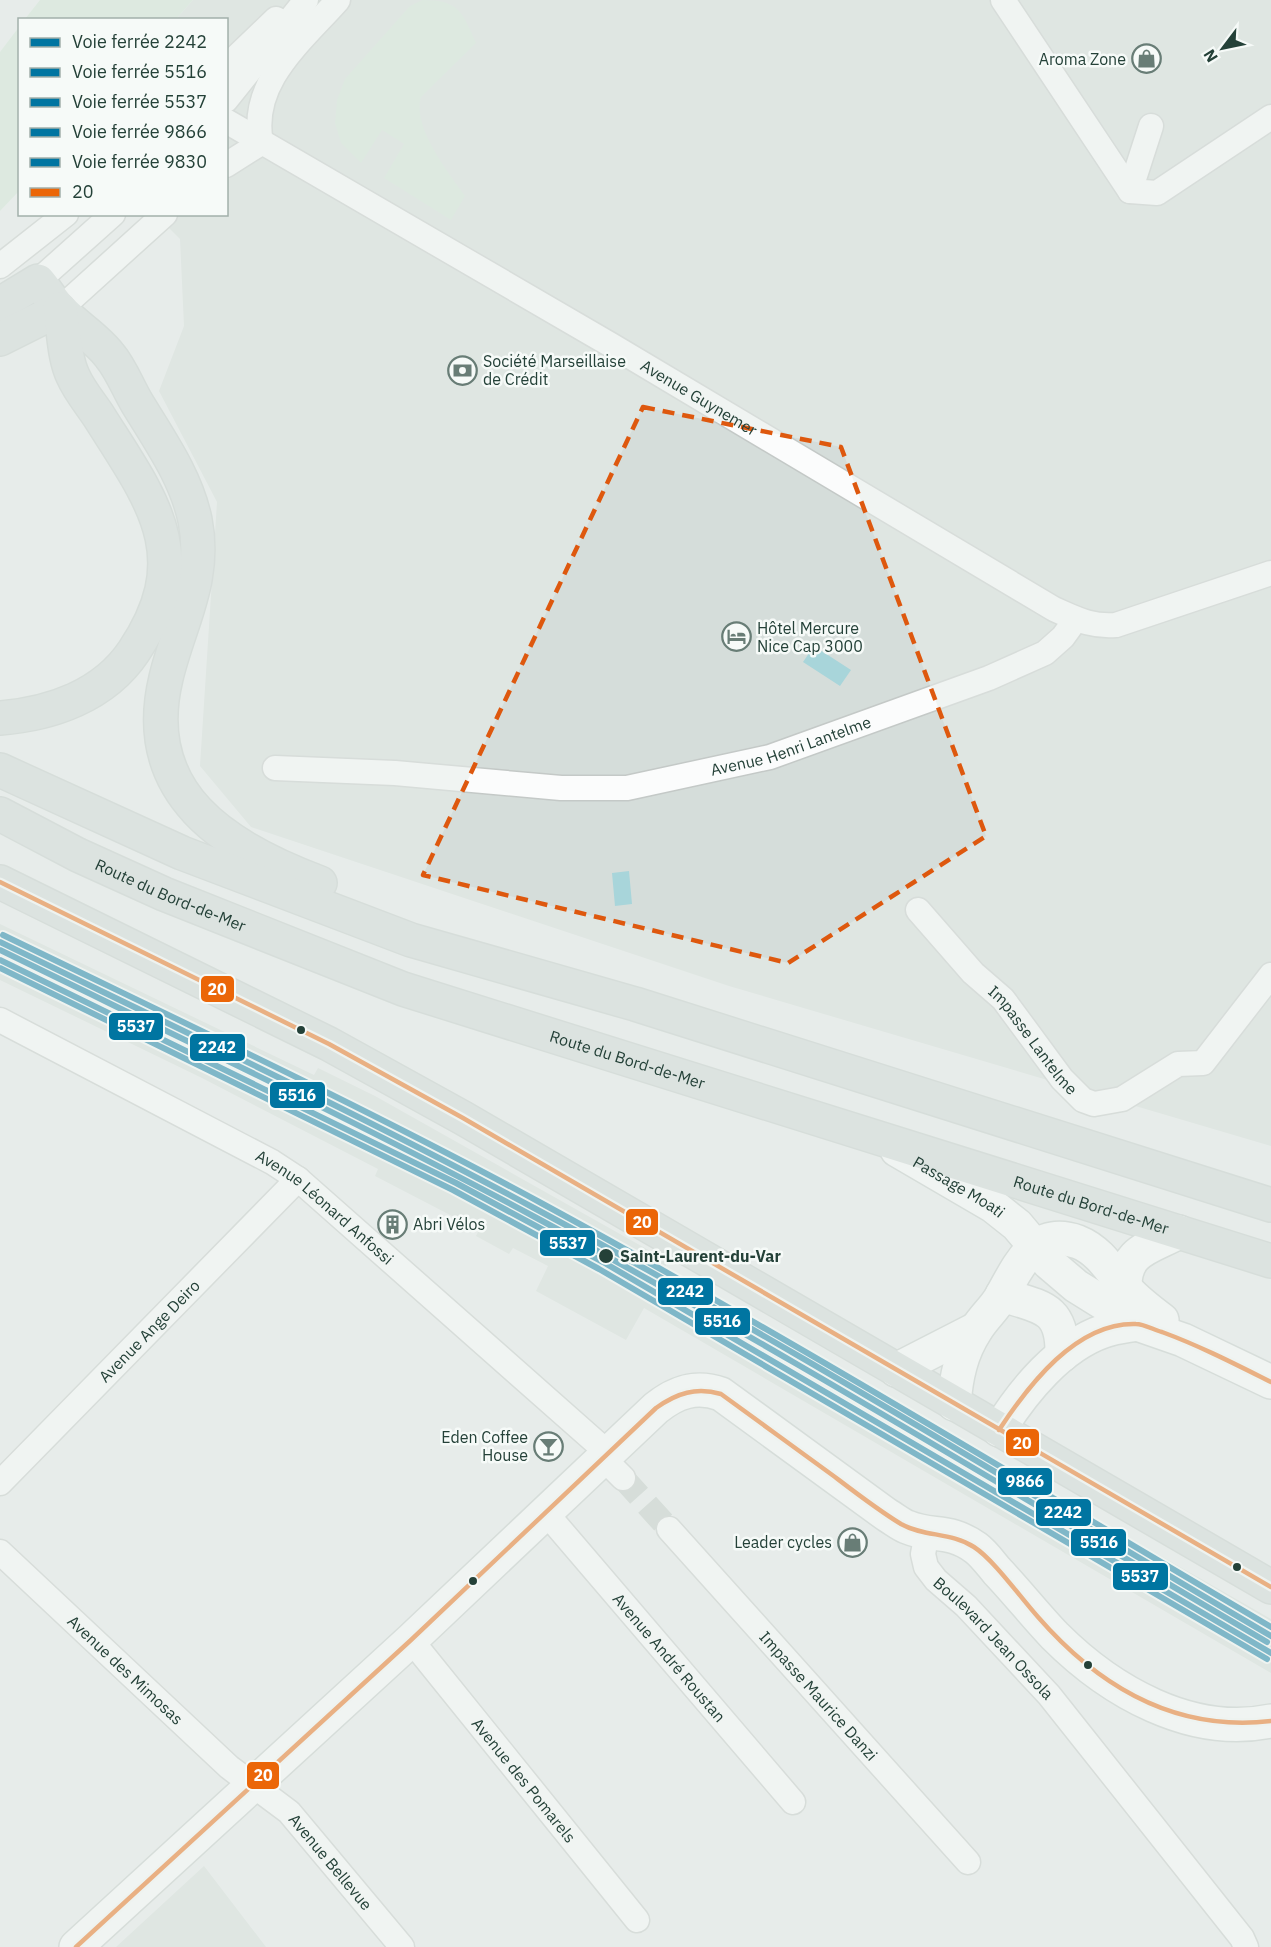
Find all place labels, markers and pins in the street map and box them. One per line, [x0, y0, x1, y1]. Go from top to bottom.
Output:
shop icon: Aroma Zone [1131, 43, 1163, 75]
place label: Aroma Zone [1039, 49, 1126, 69]
place label: Société Marseillaise de Crédit [483, 351, 626, 389]
bank icon: Société Marseillaise de Crédit [446, 354, 478, 386]
place label: Hôtel Mercure Nice Cap 3000 [757, 618, 863, 656]
hotel icon: Hôtel Mercure Nice Cap 3000 [720, 621, 752, 653]
unlabelled marker [295, 1024, 307, 1036]
building icon: Abri Vélos [376, 1208, 408, 1240]
place label: Abri Vélos [413, 1214, 485, 1234]
place label: Saint-Laurent-du-Var [620, 1246, 781, 1266]
marker: Saint-Laurent-du-Var [597, 1247, 615, 1265]
place label: Eden Coffee House [441, 1427, 528, 1465]
bar icon: Eden Coffee House [533, 1430, 565, 1462]
shop icon: Leader cycles [837, 1526, 869, 1558]
place label: Leader cycles [734, 1532, 832, 1552]
unlabelled marker [1231, 1561, 1243, 1573]
unlabelled marker [467, 1575, 479, 1587]
unlabelled marker [1082, 1659, 1094, 1671]

